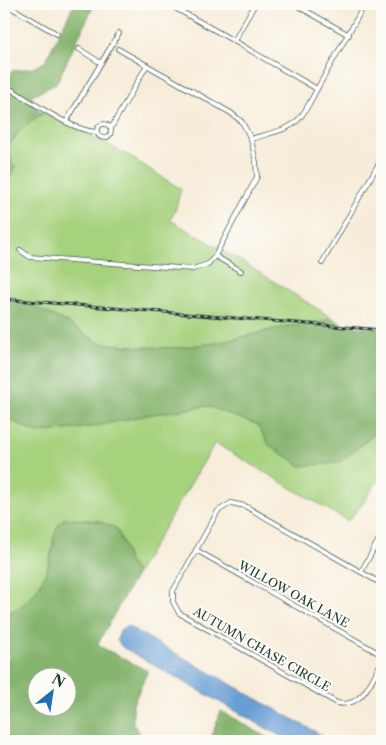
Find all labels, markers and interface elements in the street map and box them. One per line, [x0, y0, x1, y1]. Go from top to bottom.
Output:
street label: WILLOW OAK LANE [235, 557, 352, 631]
street label: AUTUMN CHASE CIRCLE [190, 603, 333, 695]
north arrow [28, 668, 78, 718]
text: N [49, 670, 68, 692]

